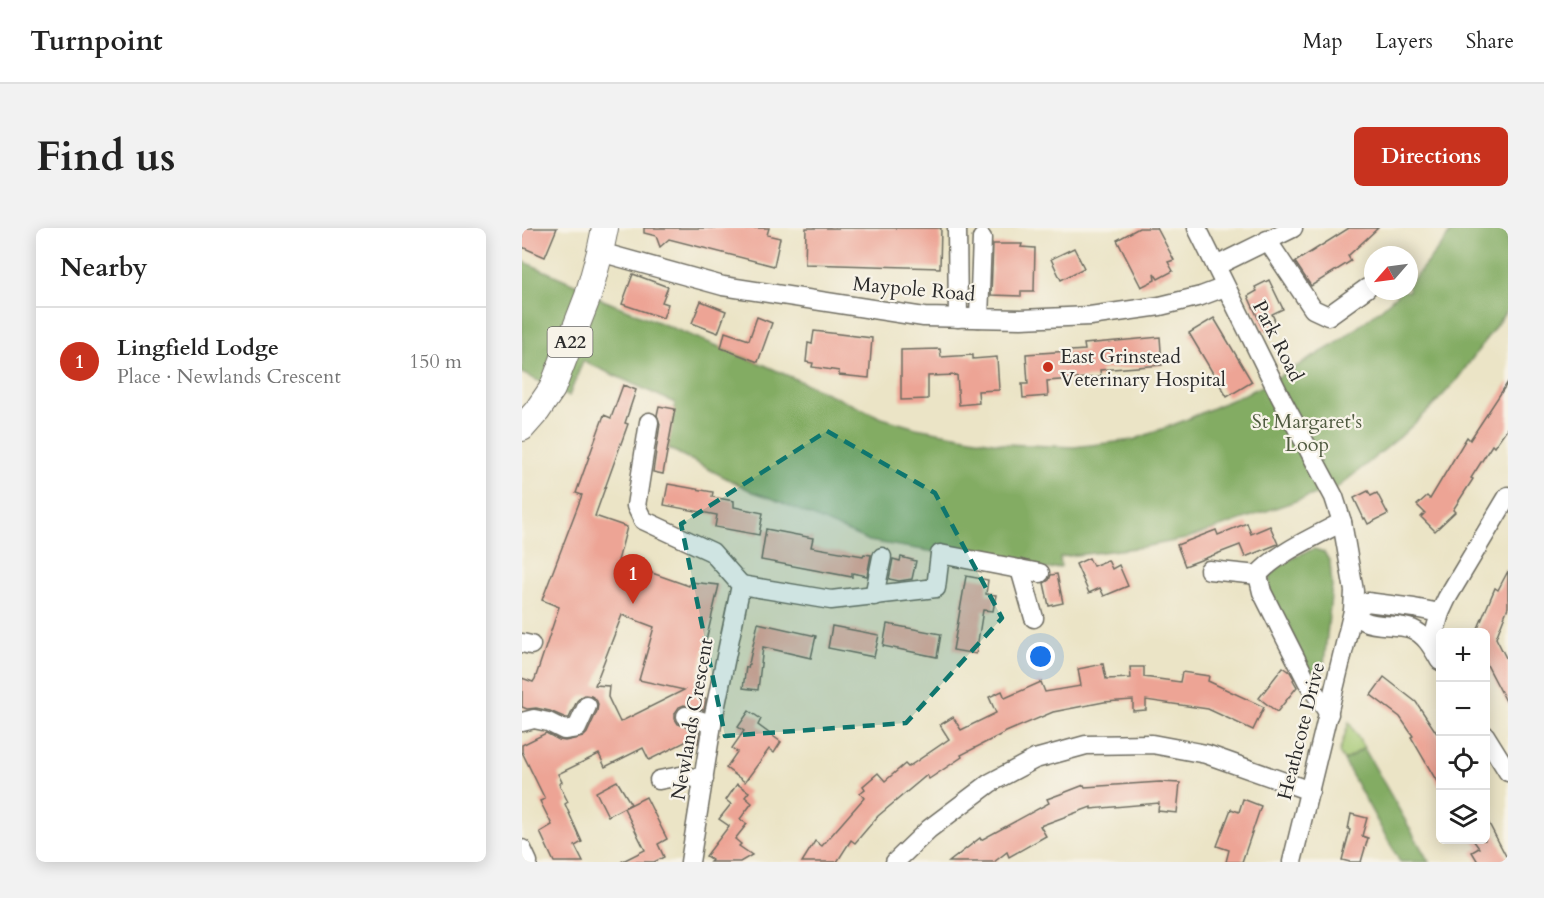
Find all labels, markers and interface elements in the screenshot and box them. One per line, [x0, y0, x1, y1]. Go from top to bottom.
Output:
text: Turnpoint [30, 22, 163, 60]
text: Map [1303, 27, 1343, 56]
text: Layers [1376, 27, 1433, 56]
text: Share [1466, 27, 1514, 56]
button: Directions [1354, 127, 1508, 186]
text: Find us [36, 128, 176, 185]
north arrow [1364, 246, 1418, 300]
text: Nearby [60, 250, 148, 285]
street label: Maypole Road [852, 270, 977, 308]
street label: Park Road [1246, 296, 1310, 387]
road number: A22 [548, 327, 592, 357]
text: Lingfield Lodge [117, 333, 279, 363]
place label: East Grinstead Veterinary Hospital [1060, 343, 1226, 393]
text: 1 [74, 348, 85, 375]
text: 150 m [409, 348, 462, 375]
marker: East Grinstead Veterinary Hospital [1041, 360, 1055, 374]
text: Place · Newlands Crescent [117, 363, 341, 390]
park label: St Margaret's Loop [1252, 408, 1362, 458]
pin: 1 [614, 554, 652, 604]
map controls [1436, 628, 1490, 844]
button: + [1436, 628, 1490, 682]
street label: Newlands Crescent [664, 635, 720, 802]
your location [1026, 642, 1055, 671]
street label: Heathcote Drive [1271, 659, 1331, 803]
button: − [1436, 682, 1490, 736]
button: locate [1436, 736, 1490, 790]
button: layers [1436, 790, 1490, 844]

